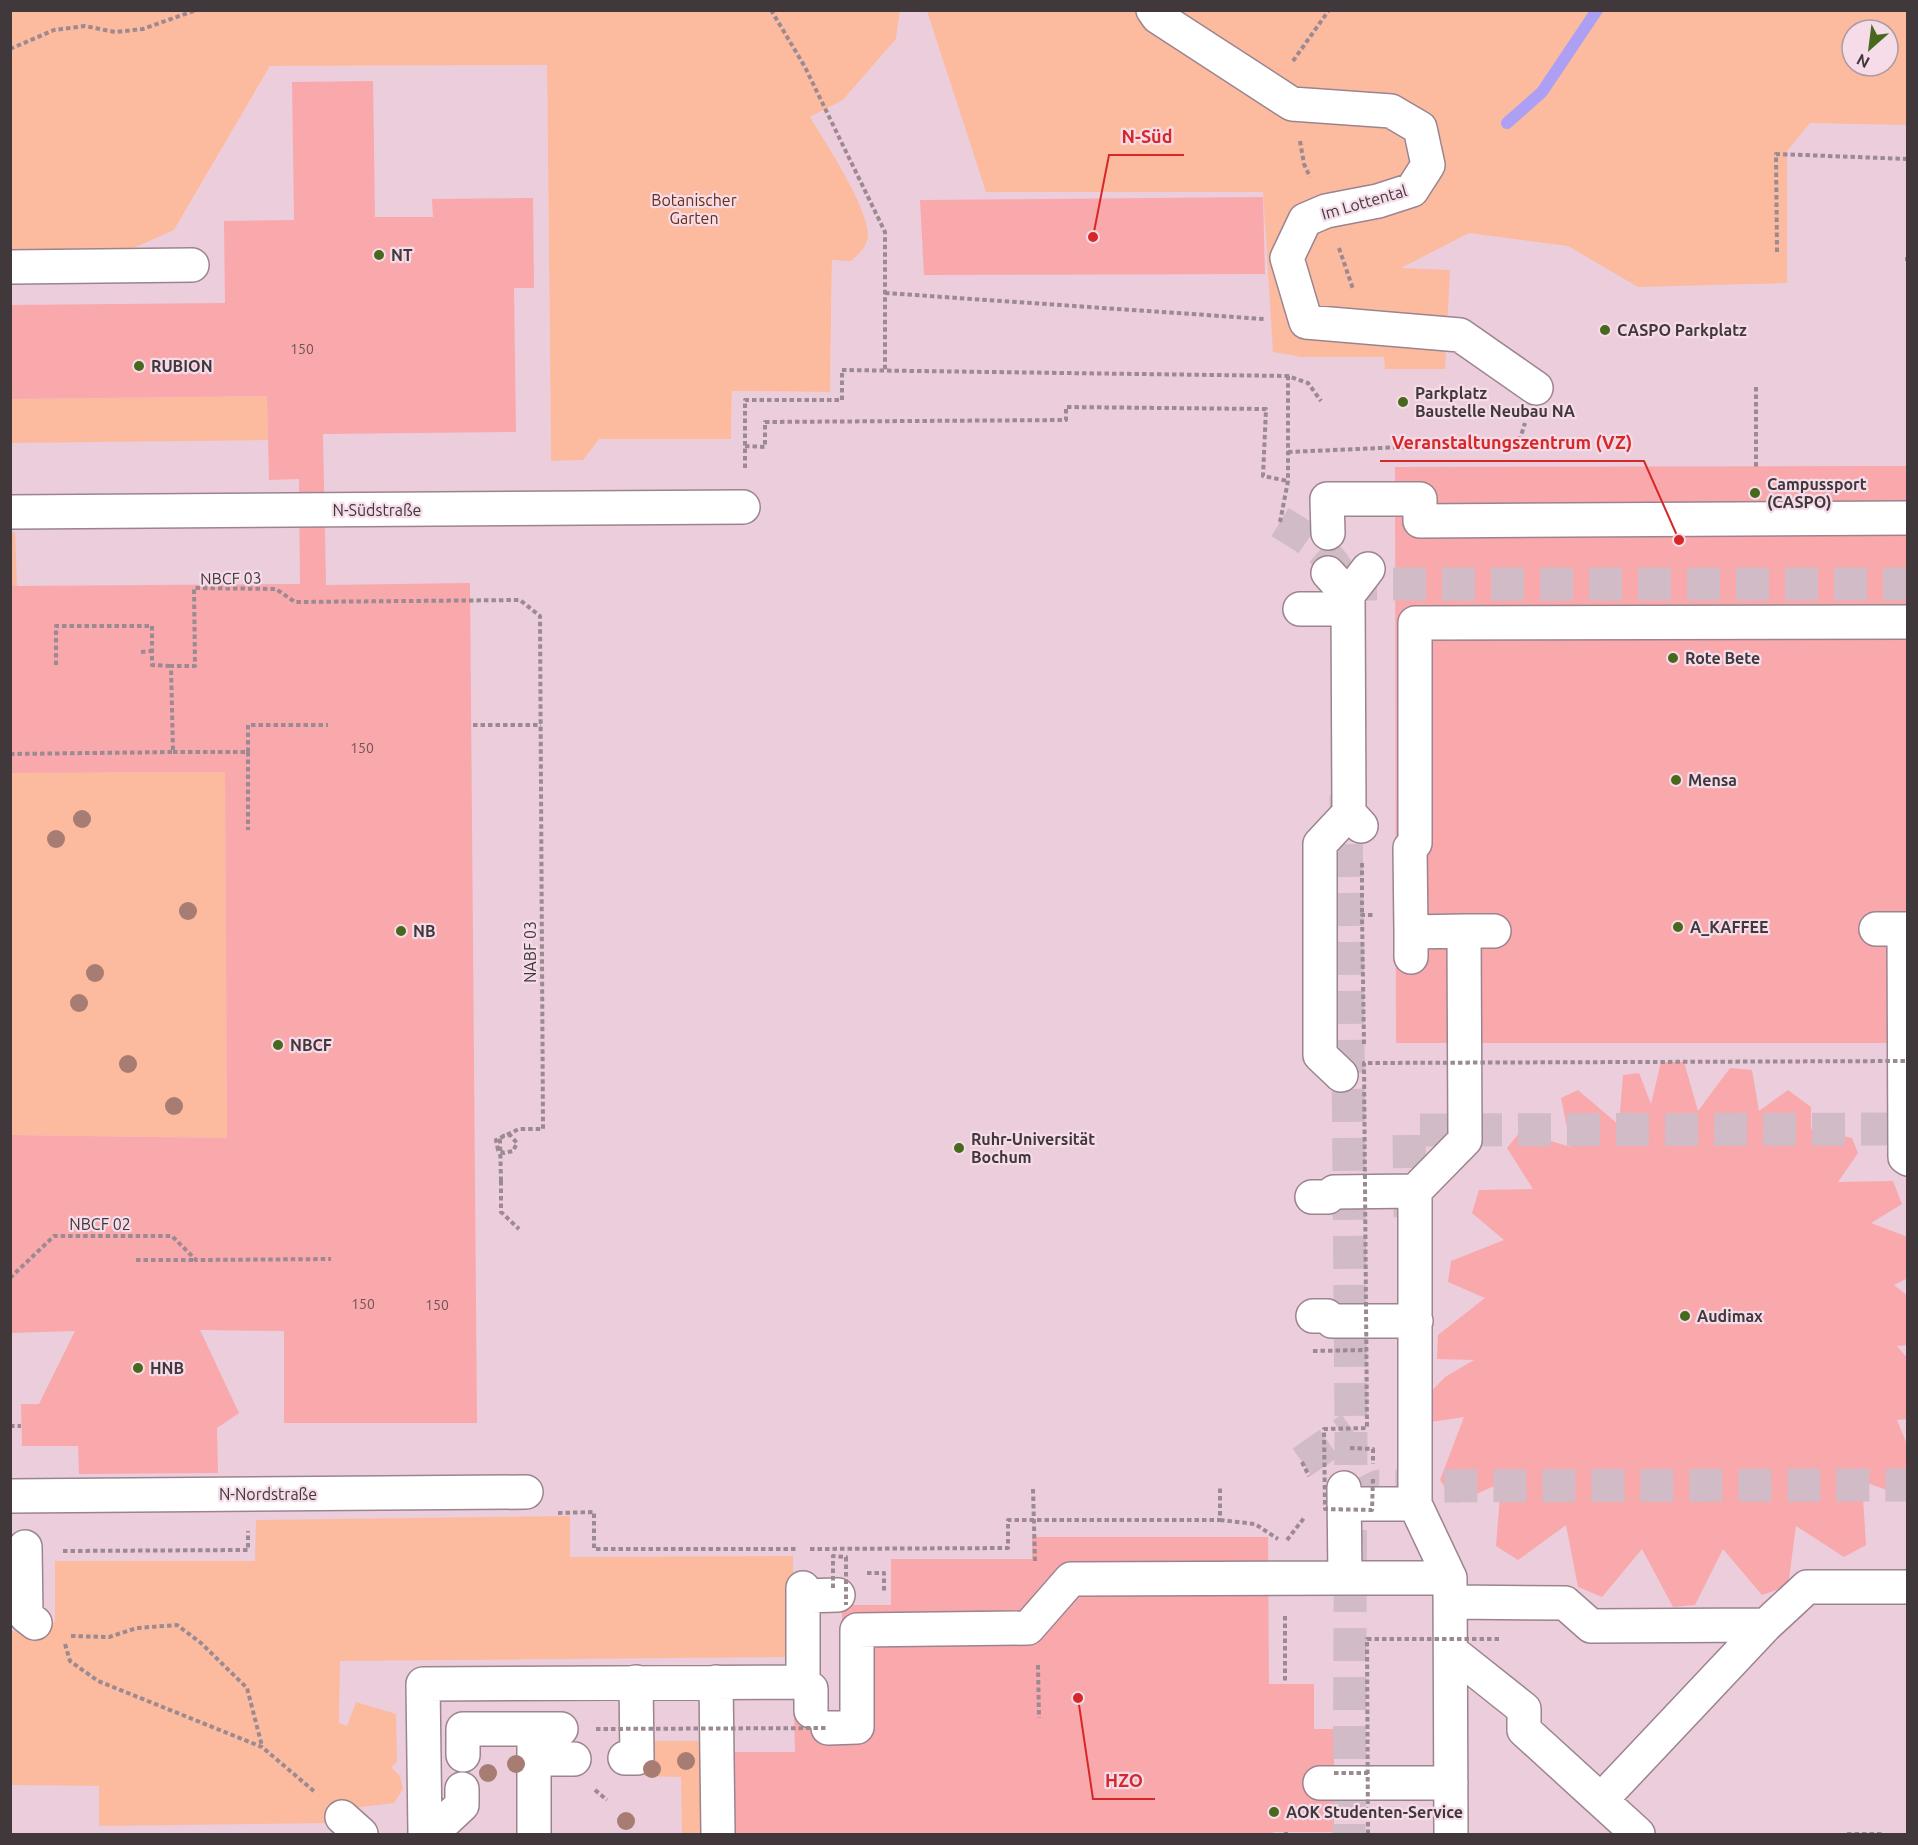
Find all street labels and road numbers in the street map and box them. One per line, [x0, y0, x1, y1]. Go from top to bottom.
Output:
street label: Im Lottental [1319, 181, 1409, 223]
street label: N-Südstraße [333, 501, 421, 519]
street label: NBCF 03 [200, 568, 262, 588]
street label: NABF 03 [521, 921, 539, 983]
street label: NBCF 02 [69, 1215, 131, 1233]
street label: N-Nordstraße [219, 1485, 317, 1503]

